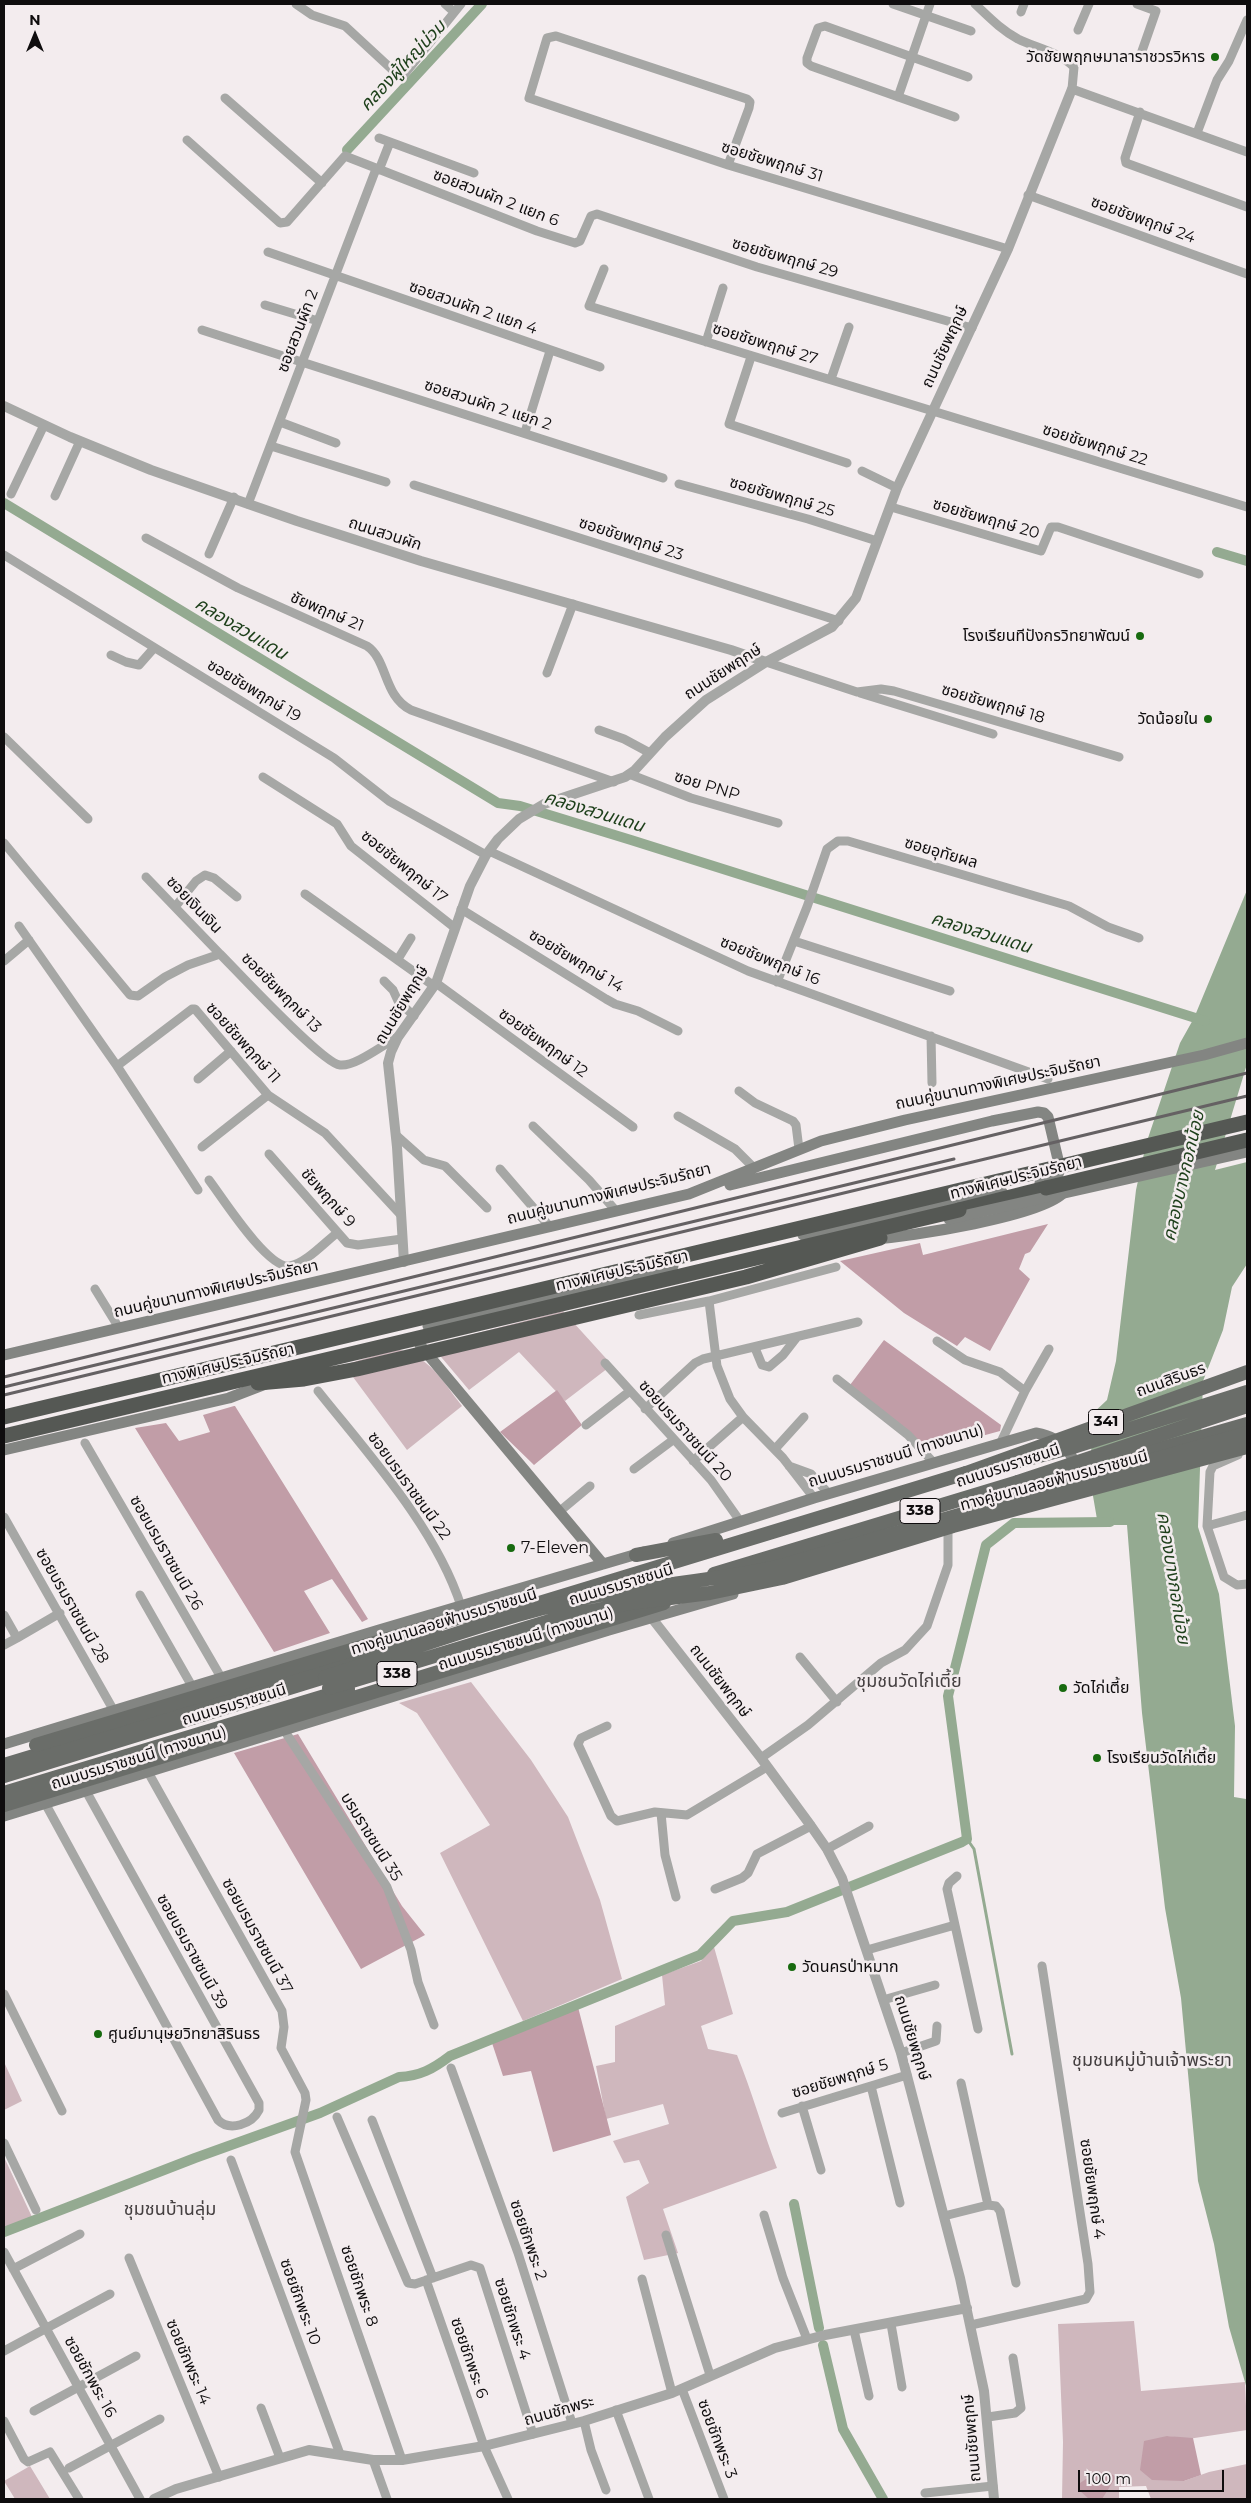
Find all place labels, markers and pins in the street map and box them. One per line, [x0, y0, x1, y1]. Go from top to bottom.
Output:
place label: วัดชัยพฤกษมาลาราชวรวิหาร [1026, 47, 1205, 67]
marker: วัดชัยพฤกษมาลาราชวรวิหาร [1209, 51, 1221, 63]
place label: โรงเรียนทีปังกรวิทยาพัฒน์ [963, 626, 1130, 646]
marker: โรงเรียนทีปังกรวิทยาพัฒน์ [1134, 630, 1146, 642]
place label: วัดน้อยใน [1137, 709, 1198, 729]
marker: วัดน้อยใน [1202, 713, 1214, 725]
place label: 7-Eleven [521, 1538, 589, 1558]
marker: 7-Eleven [505, 1542, 517, 1554]
place label: วัดไก่เตี้ย [1073, 1678, 1129, 1698]
marker: วัดไก่เตี้ย [1057, 1682, 1069, 1694]
place label: โรงเรียนวัดไก่เตี้ย [1107, 1748, 1216, 1768]
marker: โรงเรียนวัดไก่เตี้ย [1091, 1752, 1103, 1764]
place label: วัดนครป่าหมาก [802, 1957, 899, 1977]
marker: วัดนครป่าหมาก [786, 1961, 798, 1973]
place label: ศูนย์มานุษยวิทยาสิรินธร [108, 2024, 260, 2044]
marker: ศูนย์มานุษยวิทยาสิรินธร [92, 2028, 104, 2040]

